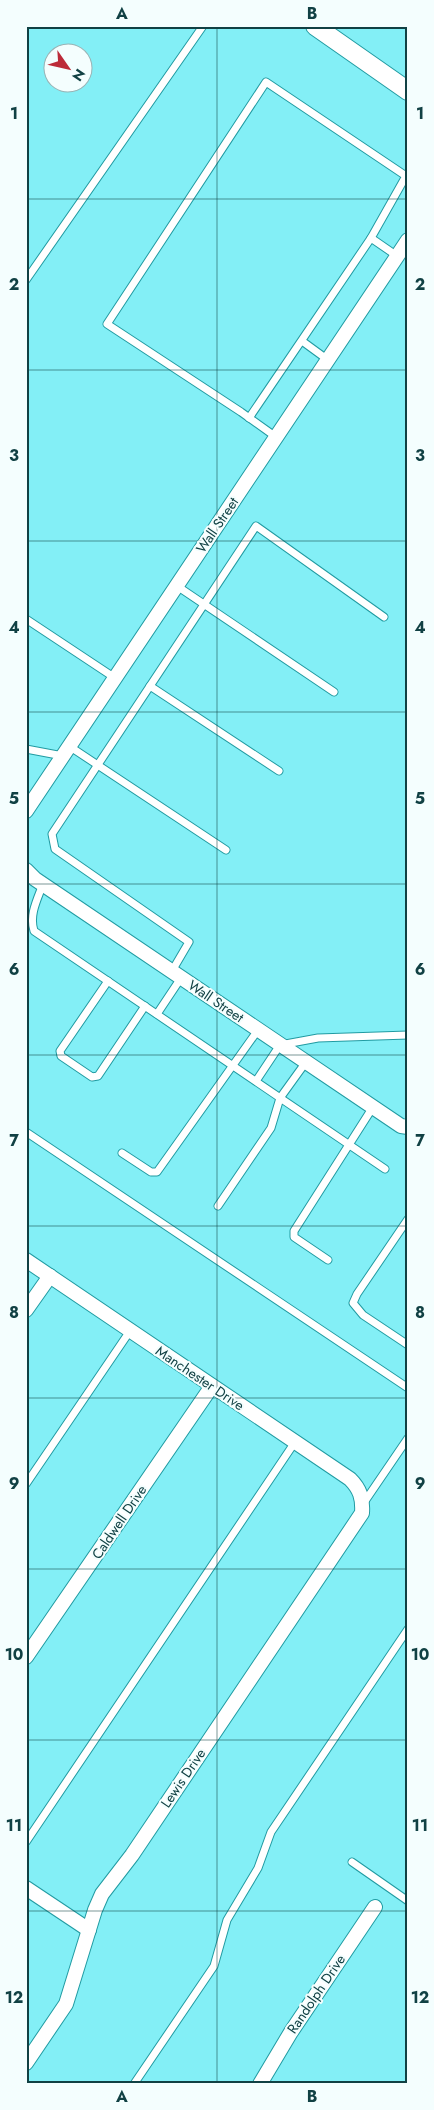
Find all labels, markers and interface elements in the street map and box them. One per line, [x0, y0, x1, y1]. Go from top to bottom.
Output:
text: A [115, 2, 128, 25]
text: B [307, 2, 317, 25]
north arrow [42, 42, 92, 92]
text: N [67, 65, 90, 85]
text: 1 [10, 102, 18, 125]
text: 1 [416, 102, 424, 125]
text: 2 [9, 273, 19, 296]
text: 2 [415, 273, 425, 296]
text: 3 [9, 444, 19, 467]
text: 3 [415, 444, 425, 467]
street label: Wall Street [191, 493, 243, 557]
text: 4 [8, 616, 20, 639]
text: 4 [414, 616, 426, 639]
text: 5 [9, 787, 19, 810]
text: 5 [415, 787, 425, 810]
text: 6 [9, 958, 19, 981]
text: 6 [415, 958, 425, 981]
street label: Wall Street [184, 975, 248, 1027]
text: 7 [9, 1129, 19, 1152]
text: 7 [415, 1129, 425, 1152]
text: 8 [9, 1301, 19, 1324]
text: 8 [415, 1301, 425, 1324]
street label: Manchester Drive [152, 1341, 248, 1415]
text: 9 [9, 1472, 19, 1495]
text: 9 [415, 1472, 425, 1495]
street label: Caldwell Drive [87, 1481, 151, 1563]
text: 10 [5, 1643, 23, 1666]
text: 10 [411, 1643, 429, 1666]
street label: Lewis Drive [156, 1744, 210, 1812]
text: 11 [6, 1814, 22, 1837]
text: 11 [412, 1814, 428, 1837]
street label: Randolph Drive [282, 1951, 350, 2037]
text: 12 [5, 1986, 23, 2009]
text: 12 [411, 1986, 429, 2009]
text: A [115, 2085, 128, 2108]
text: B [307, 2085, 317, 2108]

